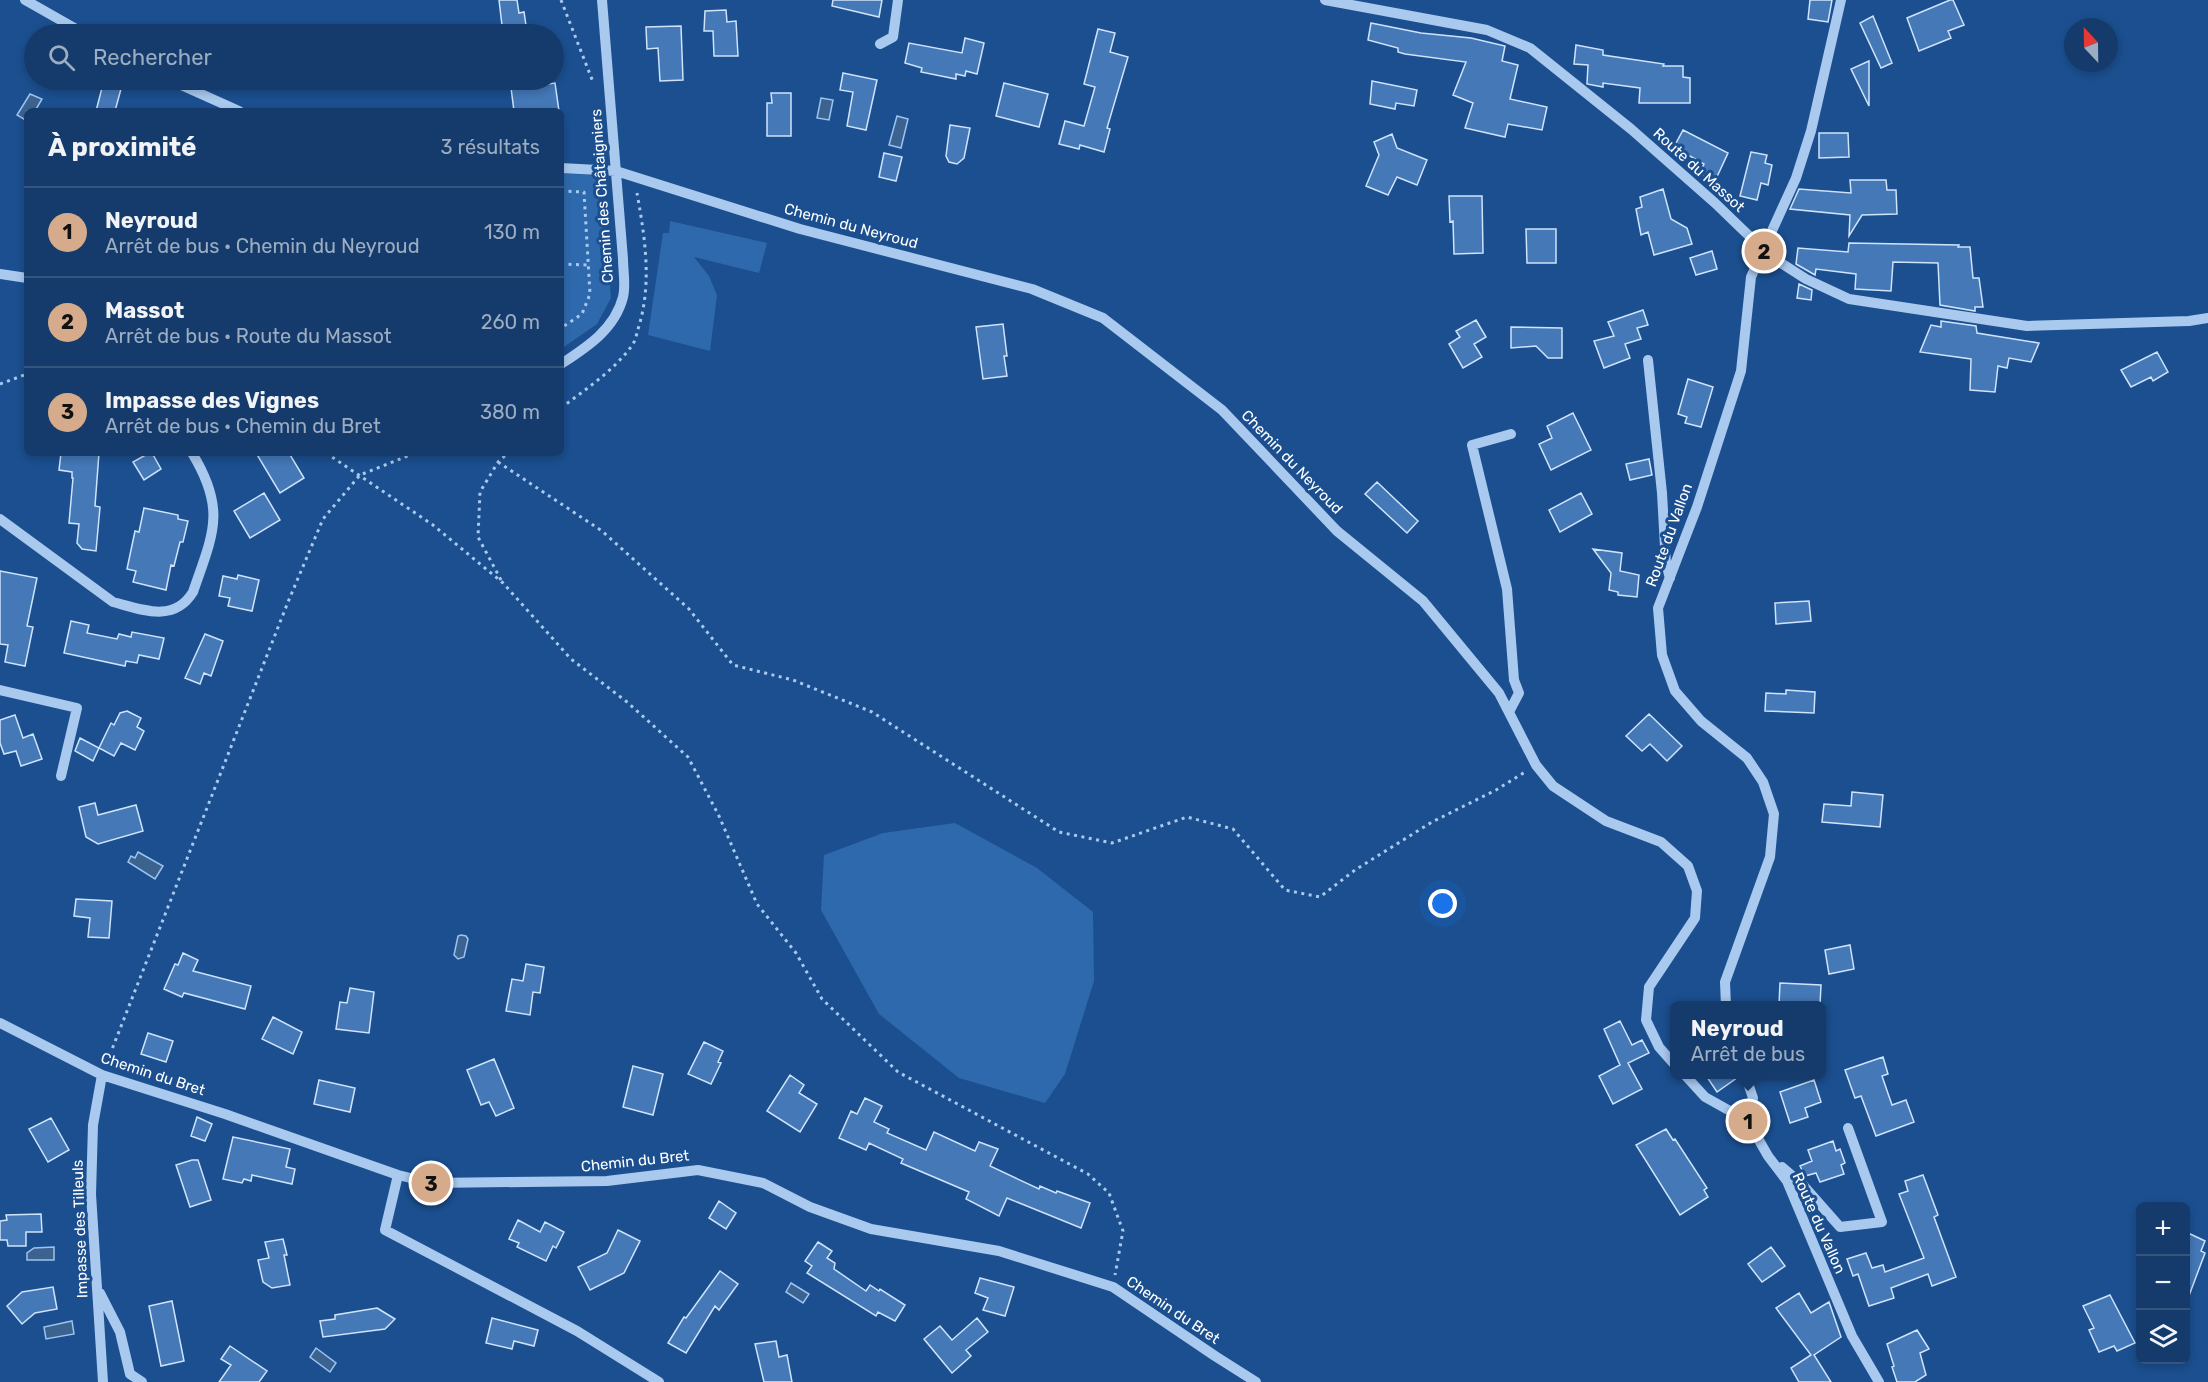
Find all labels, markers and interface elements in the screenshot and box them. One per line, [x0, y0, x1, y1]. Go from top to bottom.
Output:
north arrow [2064, 18, 2118, 72]
search box [24, 24, 564, 90]
icon: search [45, 41, 78, 74]
text: Rechercher [93, 44, 212, 71]
street label: Chemin des Châtaigniers [587, 108, 617, 284]
street label: Route du Massot [1650, 124, 1749, 216]
text: À proximité [48, 132, 197, 163]
text: 3 résultats [441, 135, 540, 159]
street label: Chemin du Neyroud [782, 199, 920, 253]
text: Neyroud [105, 207, 198, 234]
text: 1 [63, 220, 72, 244]
text: 130 m [484, 220, 540, 244]
pin: 2 [1744, 228, 1784, 274]
text: Arrêt de bus · Chemin du Neyroud [105, 234, 420, 258]
text: Massot [105, 297, 184, 324]
text: 2 [61, 310, 74, 334]
text: 260 m [481, 310, 540, 334]
text: Arrêt de bus · Route du Massot [105, 324, 392, 348]
text: Impasse des Vignes [105, 387, 319, 414]
text: 3 [61, 400, 74, 424]
text: 380 m [480, 400, 540, 424]
street label: Chemin du Neyroud [1238, 406, 1346, 518]
text: Arrêt de bus · Chemin du Bret [105, 414, 381, 438]
street label: Route du Vallon [1642, 481, 1696, 589]
your location [1428, 889, 1457, 918]
popup [1670, 1001, 1826, 1079]
text: Neyroud [1691, 1015, 1784, 1042]
text: Arrêt de bus [1691, 1042, 1805, 1066]
street label: Chemin du Bret [99, 1049, 208, 1099]
pin: 1 [1728, 1098, 1768, 1144]
street label: Chemin du Bret [580, 1146, 690, 1176]
street label: Impasse des Tilleuls [69, 1159, 91, 1299]
pin: 3 [412, 1160, 450, 1206]
street label: Route du Vallon [1789, 1170, 1849, 1276]
map controls [2136, 1202, 2190, 1364]
button: + [2136, 1202, 2190, 1256]
button: − [2136, 1256, 2190, 1310]
street label: Chemin du Bret [1123, 1272, 1223, 1348]
button: layers [2136, 1310, 2190, 1364]

